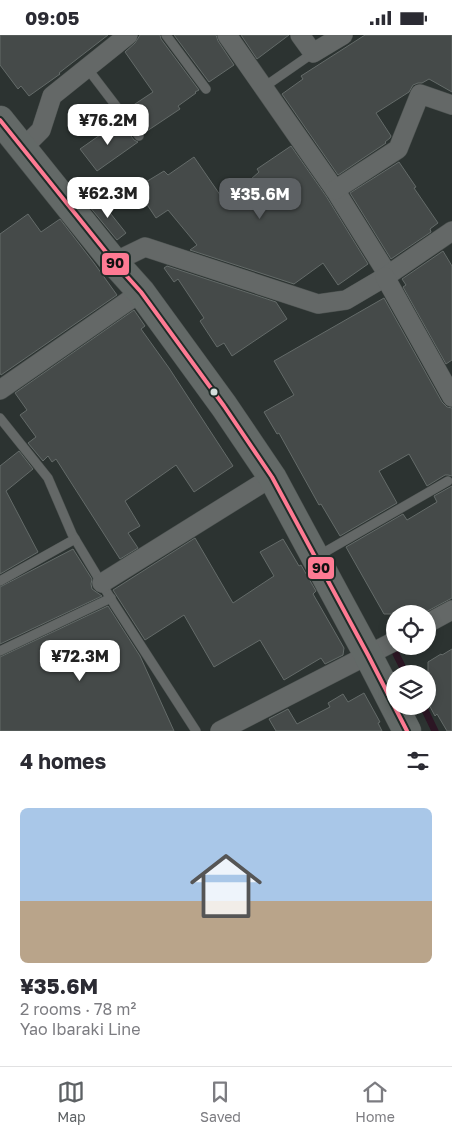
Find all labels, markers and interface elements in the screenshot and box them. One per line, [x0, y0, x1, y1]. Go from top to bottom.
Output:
text: 09:05 [25, 6, 79, 29]
pin: ¥76.2M [67, 103, 149, 146]
text: ¥76.2M [79, 110, 137, 130]
pin: ¥62.3M [67, 177, 149, 219]
pin: ¥35.6M [219, 177, 301, 220]
text: ¥62.3M [78, 183, 138, 203]
text: ¥35.6M [230, 184, 290, 204]
line badge: 90 [101, 252, 130, 276]
text: 90 [106, 254, 124, 271]
unlabelled marker [209, 387, 219, 397]
line badge: 90 [307, 556, 335, 580]
text: 90 [312, 559, 330, 576]
map controls [386, 605, 436, 715]
button: locate [386, 605, 436, 655]
pin: ¥72.3M [39, 639, 121, 682]
text: ¥72.3M [51, 646, 109, 666]
button: layers [386, 665, 436, 715]
icon: filters [404, 747, 432, 775]
text: 4 homes [20, 748, 106, 774]
icon: home [181, 841, 271, 931]
text: ¥35.6M [20, 973, 98, 999]
text: 2 rooms · 78 m² [20, 999, 136, 1019]
text: Yao Ibaraki Line [20, 1019, 140, 1039]
tab: Map [57, 1078, 86, 1125]
tab: Saved [200, 1078, 241, 1125]
tab: Home [355, 1078, 395, 1125]

